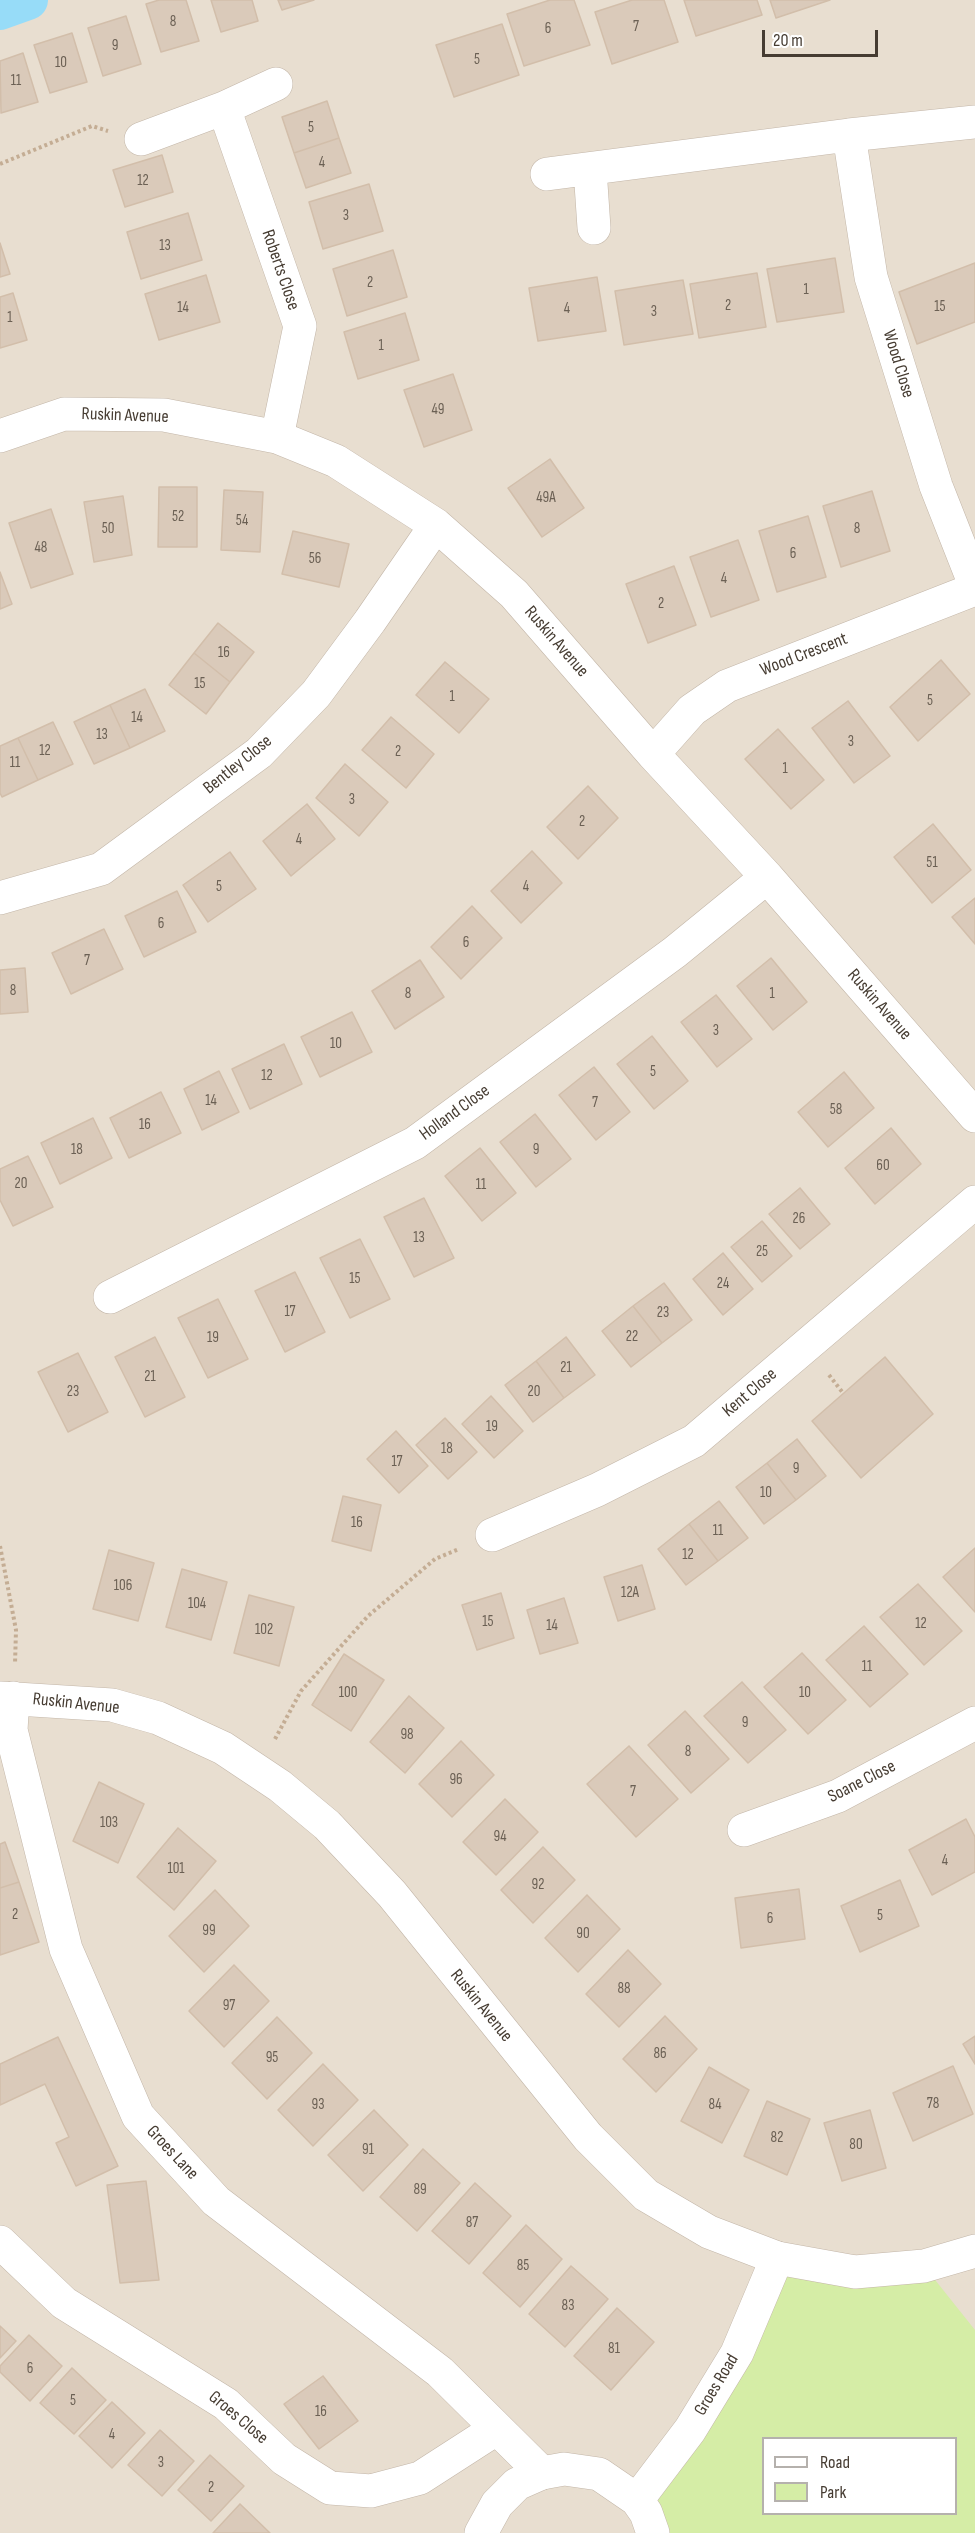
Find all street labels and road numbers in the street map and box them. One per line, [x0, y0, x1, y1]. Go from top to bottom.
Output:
street label: Roberts Close [256, 227, 304, 313]
street label: Wood Close [877, 327, 919, 401]
street label: Ruskin Avenue [81, 404, 169, 428]
street label: Ruskin Avenue [519, 602, 593, 682]
street label: Wood Crescent [757, 628, 851, 682]
street label: Bentley Close [199, 731, 277, 799]
street label: Ruskin Avenue [842, 965, 916, 1045]
street label: Holland Close [416, 1080, 494, 1146]
street label: Kent Close [718, 1364, 782, 1422]
street label: Ruskin Avenue [32, 1689, 120, 1719]
street label: Soane Close [825, 1756, 899, 1808]
street label: Ruskin Avenue [445, 1965, 517, 2047]
street label: Groes Lane [141, 2121, 203, 2185]
street label: Groes Road [690, 2350, 744, 2420]
street label: Groes Close [204, 2387, 272, 2449]

